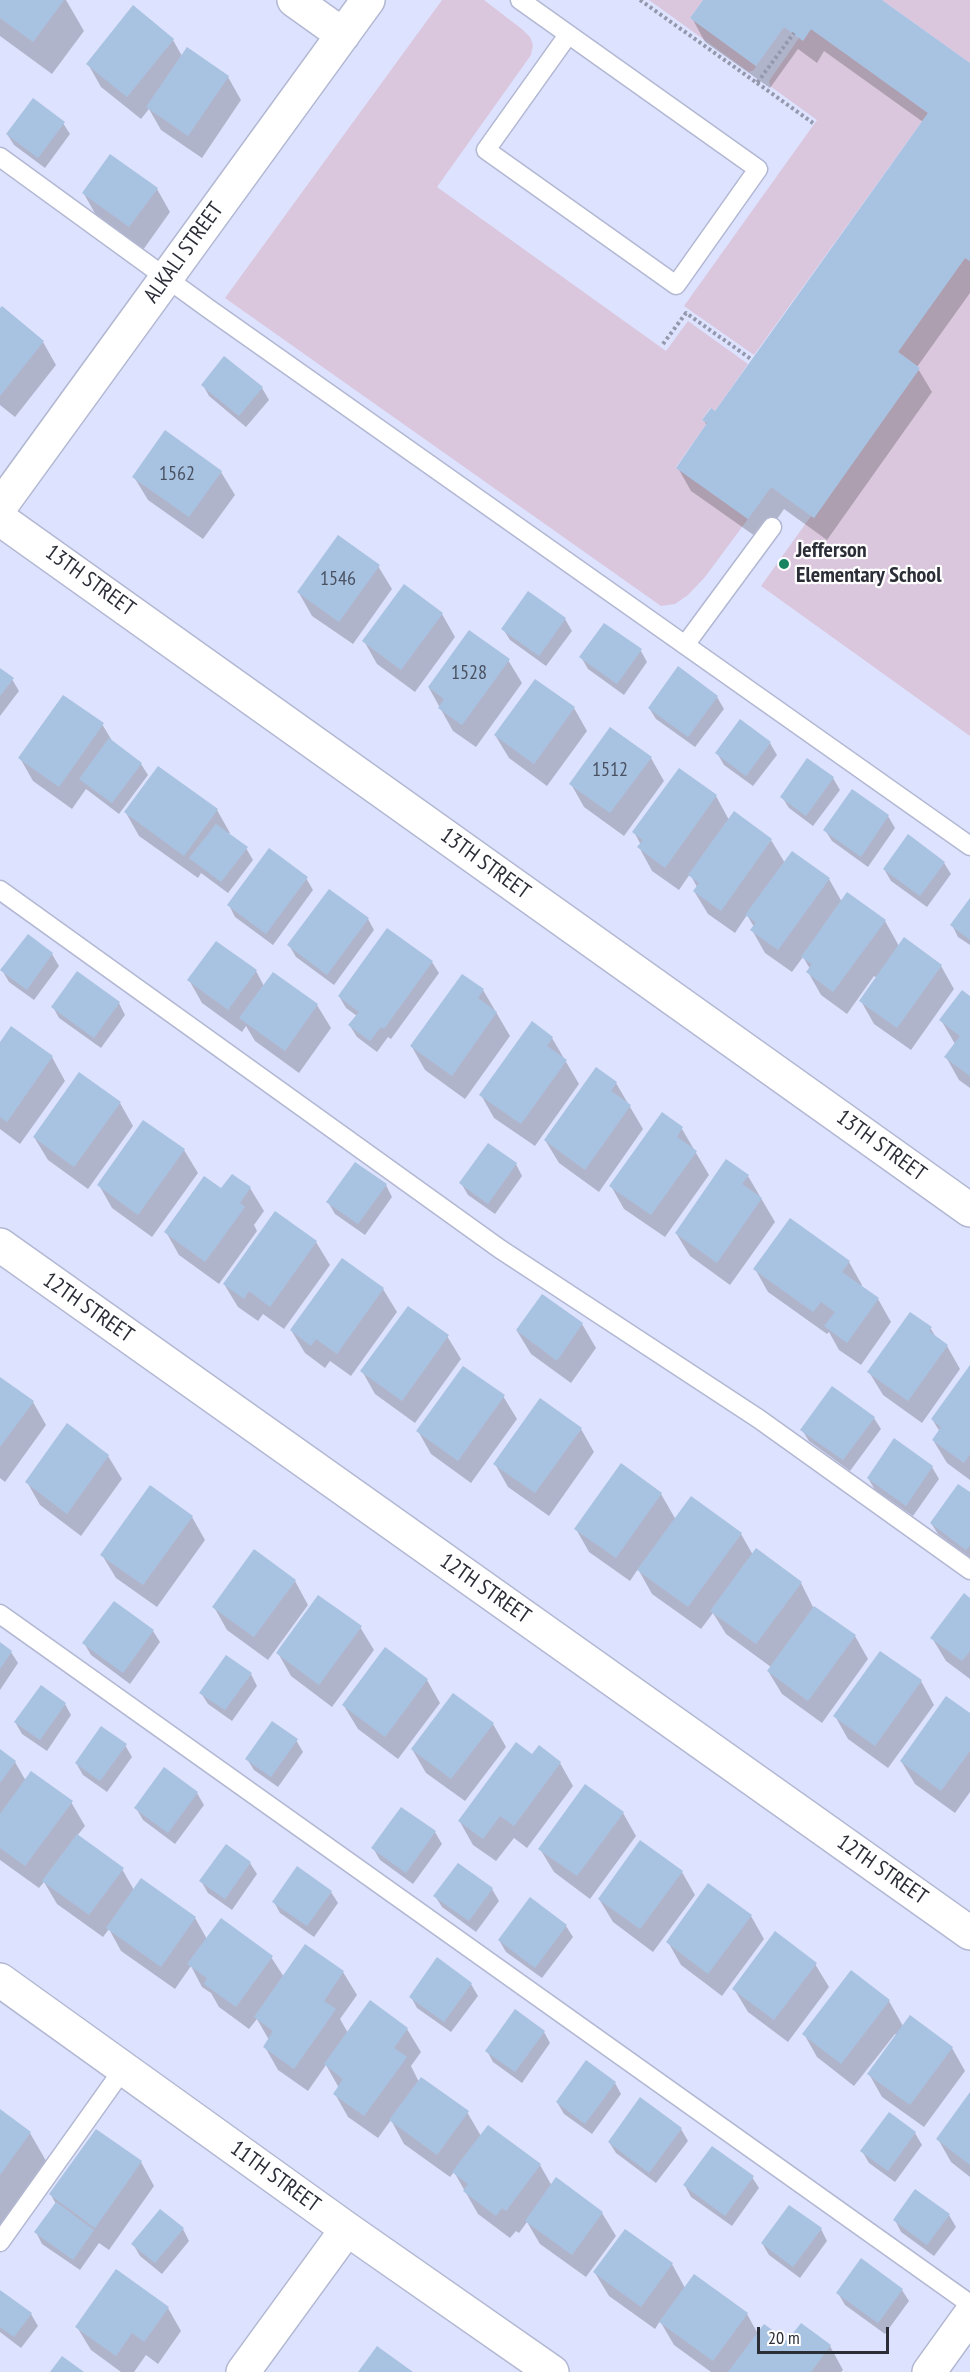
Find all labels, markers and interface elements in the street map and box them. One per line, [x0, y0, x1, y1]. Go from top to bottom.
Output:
street label: ALKALI STREET [139, 198, 229, 308]
house number: 1562 [159, 462, 195, 486]
place label: Jefferson Elementary School [796, 538, 942, 590]
street label: 13TH STREET [40, 540, 140, 622]
marker: Jefferson Elementary School [777, 557, 791, 571]
house number: 1546 [320, 567, 356, 591]
house number: 1528 [451, 661, 487, 685]
house number: 1512 [592, 758, 628, 782]
street label: 13TH STREET [435, 823, 535, 905]
street label: 13TH STREET [831, 1105, 931, 1187]
street label: 12TH STREET [38, 1267, 138, 1349]
street label: 12TH STREET [435, 1548, 535, 1630]
street label: 12TH STREET [832, 1829, 932, 1911]
street label: 11TH STREET [225, 2136, 325, 2218]
scale bar [760, 2315, 892, 2353]
text: 20 m [768, 2326, 800, 2349]

